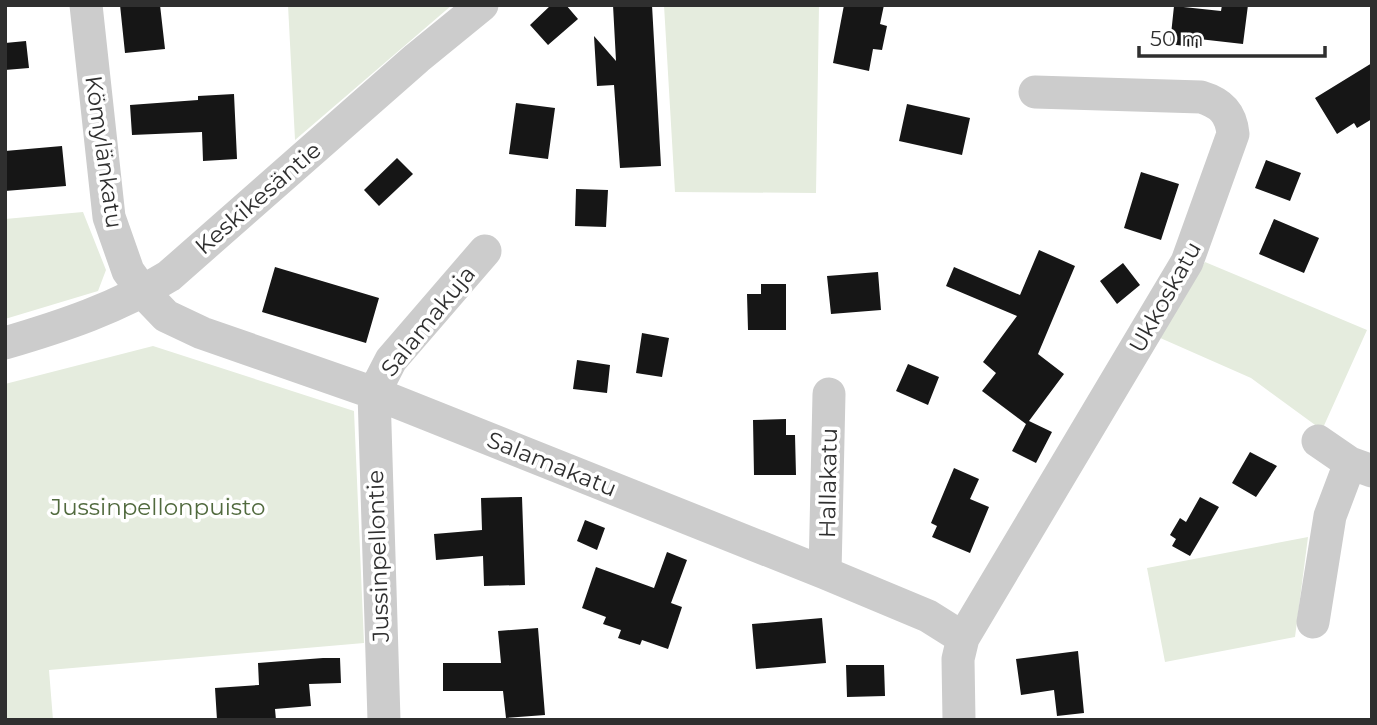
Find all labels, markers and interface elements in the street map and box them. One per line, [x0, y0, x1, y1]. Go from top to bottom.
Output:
scale bar [1139, 14, 1324, 58]
text: 50 m [1150, 26, 1204, 51]
street label: Kömylänkatu [79, 74, 129, 230]
street label: Keskikesäntie [189, 136, 327, 260]
street label: Ukkoskatu [1123, 237, 1207, 357]
street label: Salamakuja [375, 260, 481, 382]
street label: Salamakatu [483, 425, 621, 503]
street label: Hallakatu [813, 428, 843, 538]
street label: Jussinpellontie [361, 469, 395, 644]
park label: Jussinpellonpuisto [50, 493, 265, 521]

